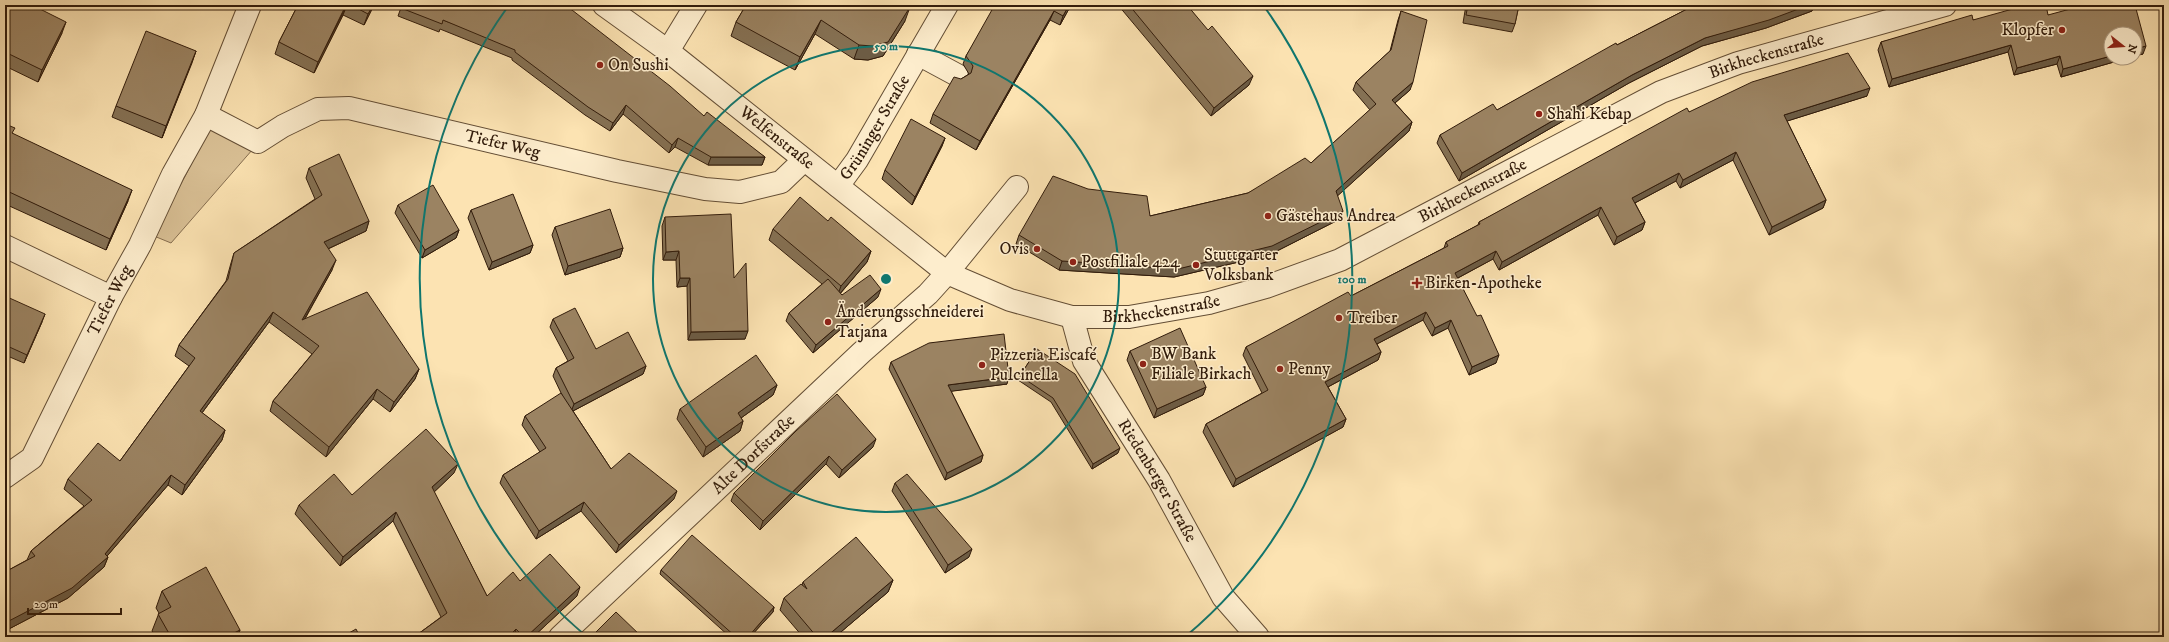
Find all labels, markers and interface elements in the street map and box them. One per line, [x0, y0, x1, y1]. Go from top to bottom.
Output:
place label: Klopfer [2002, 19, 2055, 41]
marker: Klopfer [2057, 25, 2067, 35]
north arrow [2103, 26, 2143, 66]
street label: Birkheckenstraße [1706, 28, 1826, 84]
text: 50 m [873, 39, 898, 54]
text: N [2124, 42, 2140, 55]
place label: On Sushi [608, 54, 669, 76]
marker: On Sushi [595, 60, 605, 70]
street label: Grüninger Straße [835, 71, 915, 185]
street label: Welfenstraße [734, 100, 819, 174]
place label: Shahi Kebap [1547, 103, 1632, 125]
marker: Shahi Kebap [1534, 109, 1544, 119]
street label: Tiefer Weg [463, 125, 543, 164]
street label: Birkheckenstraße [1415, 153, 1530, 228]
place label: Gästehaus Andrea [1276, 205, 1396, 227]
marker: Gästehaus Andrea [1263, 211, 1273, 221]
place label: Ovis [999, 238, 1029, 260]
marker: Ovis [1032, 244, 1042, 254]
place label: Stuttgarter Volksbank [1203, 244, 1279, 286]
place label: Postfiliale 424 [1081, 251, 1181, 273]
marker: Postfiliale 424 [1068, 257, 1078, 267]
street label: Tiefer Weg [83, 260, 138, 339]
marker: Stuttgarter Volksbank [1191, 260, 1201, 270]
centre of rings [879, 272, 893, 286]
text: 100 m [1338, 272, 1366, 287]
place label: Birken-Apotheke [1425, 272, 1542, 294]
marker: Birken-Apotheke [1412, 278, 1422, 288]
street label: Birkheckenstraße [1102, 289, 1223, 328]
place label: Änderungsschneiderei Tatjana [836, 301, 984, 343]
place label: Treiber [1347, 307, 1398, 329]
marker: Treiber [1334, 313, 1344, 323]
marker: Änderungsschneiderei Tatjana [823, 317, 833, 327]
place label: BW Bank Filiale Birkach [1151, 343, 1252, 385]
place label: Pizzeria Eiscafé Pulcinella [990, 344, 1097, 386]
place label: Penny [1288, 358, 1331, 380]
marker: BW Bank Filiale Birkach [1138, 359, 1148, 369]
marker: Pizzeria Eiscafé Pulcinella [977, 360, 987, 370]
marker: Penny [1275, 364, 1285, 374]
street label: Alte Dorfstraße [707, 410, 800, 499]
street label: Riedenberger Straße [1112, 415, 1202, 546]
scale bar [28, 590, 121, 616]
text: 20 m [34, 597, 58, 612]

